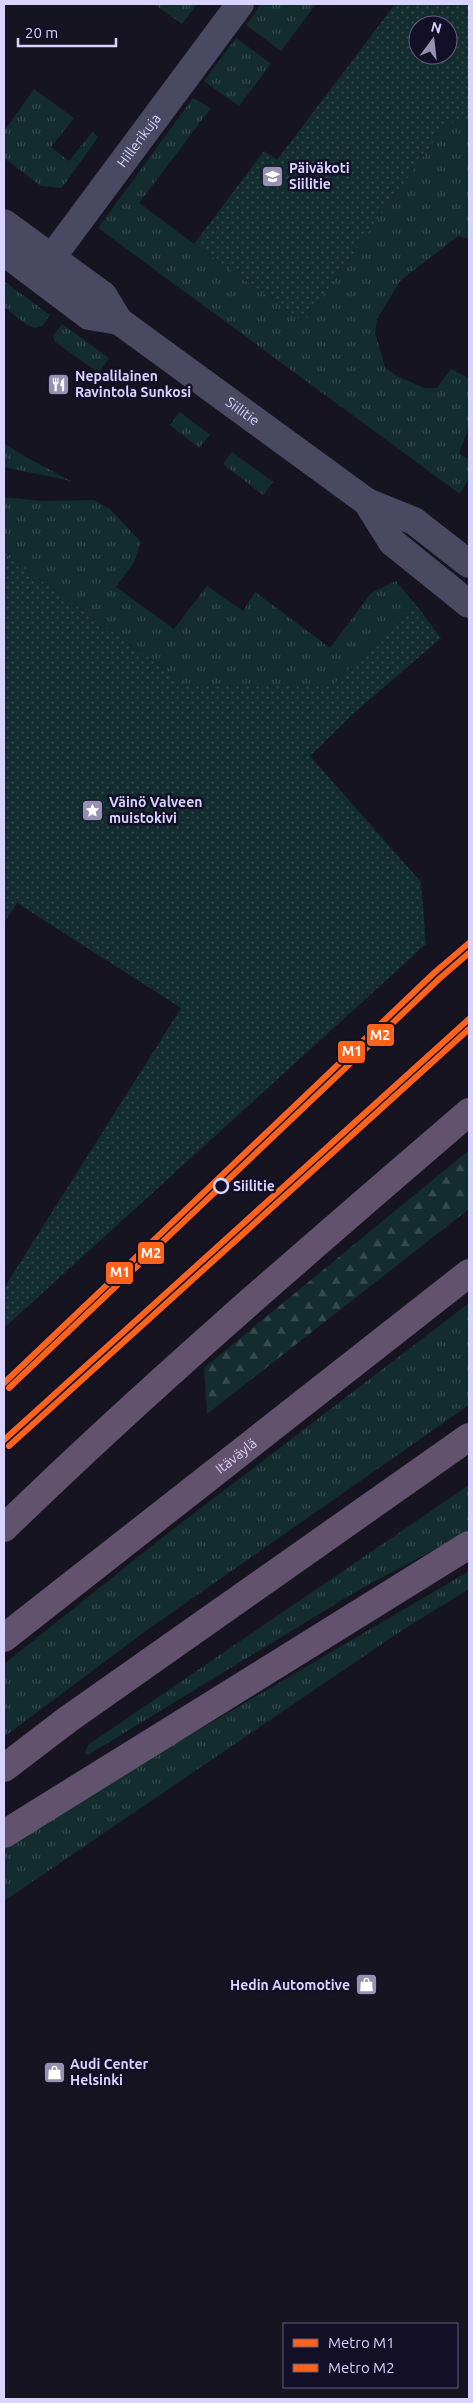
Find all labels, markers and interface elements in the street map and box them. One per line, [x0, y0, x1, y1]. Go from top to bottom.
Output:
scale bar [18, 15, 115, 47]
north arrow [408, 15, 458, 65]
text: N [429, 18, 443, 37]
text: 20 m [25, 24, 58, 41]
street label: Hillerikuja [114, 110, 164, 170]
place label: Päiväkoti Siilitie [289, 160, 350, 192]
school or university icon: Päiväkoti Siilitie [261, 164, 285, 188]
place label: Nepalilainen Ravintola Sunkosi [75, 368, 191, 400]
restaurant icon: Nepalilainen Ravintola Sunkosi [47, 372, 71, 396]
street label: Siilitie [223, 394, 263, 429]
place label: Väinö Valveen muistokivi [109, 794, 202, 826]
place icon: Väinö Valveen muistokivi [81, 798, 105, 822]
line badge: M2 [366, 1023, 395, 1047]
text: M2 [370, 1027, 390, 1043]
line badge: M1 [337, 1040, 366, 1064]
text: M1 [342, 1043, 362, 1059]
marker: Siilitie [213, 1178, 229, 1194]
place label: Siilitie [233, 1178, 275, 1194]
line badge: M2 [137, 1241, 165, 1265]
text: M2 [141, 1245, 161, 1261]
line badge: M1 [105, 1261, 134, 1285]
text: M1 [110, 1264, 130, 1280]
street label: Itäväylä [212, 1435, 260, 1477]
shop icon: Hedin Automotive [354, 1973, 378, 1997]
place label: Hedin Automotive [230, 1977, 350, 1993]
place label: Audi Center Helsinki [70, 2056, 149, 2088]
shop icon: Audi Center Helsinki [42, 2060, 66, 2084]
legend [283, 2323, 458, 2388]
text: Metro M1 [328, 2334, 395, 2351]
text: Metro M2 [328, 2359, 395, 2376]

